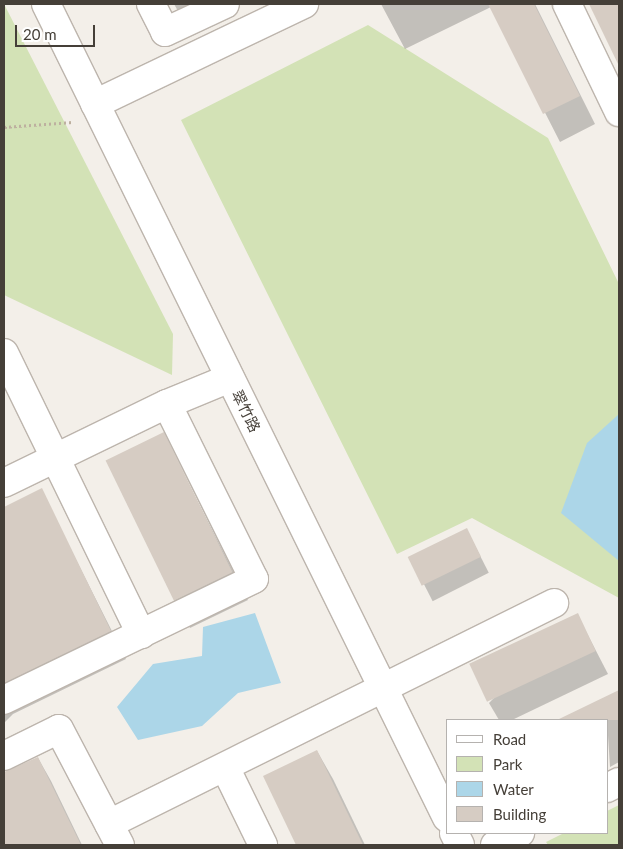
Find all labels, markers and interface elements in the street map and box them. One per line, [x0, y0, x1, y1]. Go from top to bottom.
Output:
scale bar [18, 15, 98, 47]
text: 20 m [23, 25, 57, 43]
street label: 翠竹路 [228, 387, 264, 435]
legend [446, 719, 608, 834]
text: Road [493, 730, 526, 748]
text: Park [493, 755, 522, 773]
text: Water [493, 780, 534, 798]
text: Building [493, 805, 546, 823]

